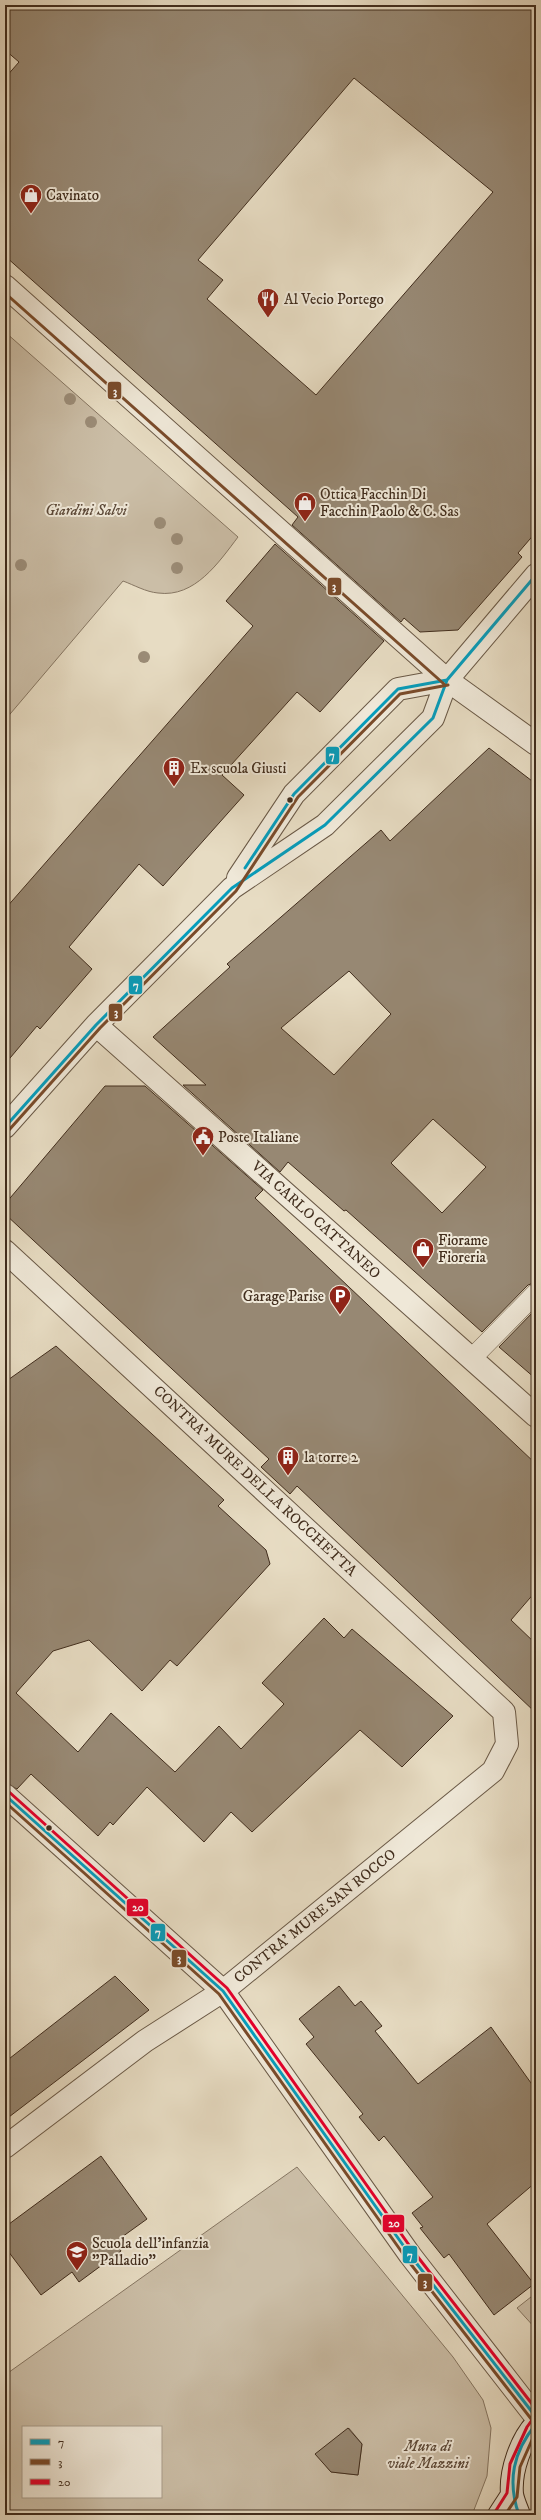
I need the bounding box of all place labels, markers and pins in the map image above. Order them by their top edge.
shop icon: Cavinato [18,182,44,215]
place label: Cavinato [46,186,99,205]
restaurant icon: Al Vecio Portego [255,286,281,319]
place label: Al Vecio Portego [284,290,384,309]
place label: Ottica Facchin Di Facchin Paolo & C. Sas [320,485,459,521]
shop icon: Ottica Facchin Di Facchin Paolo & C. Sas [292,490,318,523]
building icon: Ex scuola Giusti [161,755,187,788]
place label: Ex scuola Giusti [190,759,287,778]
unlabelled marker [285,795,295,805]
public building icon: Poste Italiane [190,1124,216,1157]
place label: Poste Italiane [218,1128,299,1147]
place label: Fiorame Fioreria [438,1231,488,1267]
shop icon: Fiorame Fioreria [410,1236,436,1269]
parking icon: Garage Parise [327,1283,353,1316]
place label: Garage Parise [243,1287,324,1306]
building icon: la torre 2 [275,1444,301,1477]
place label: la torre 2 [304,1448,359,1467]
unlabelled marker [44,1823,54,1833]
place label: Scuola dell'infanzia "Palladio" [92,2234,210,2270]
school or university icon: Scuola dell'infanzia "Palladio" [64,2239,90,2272]

